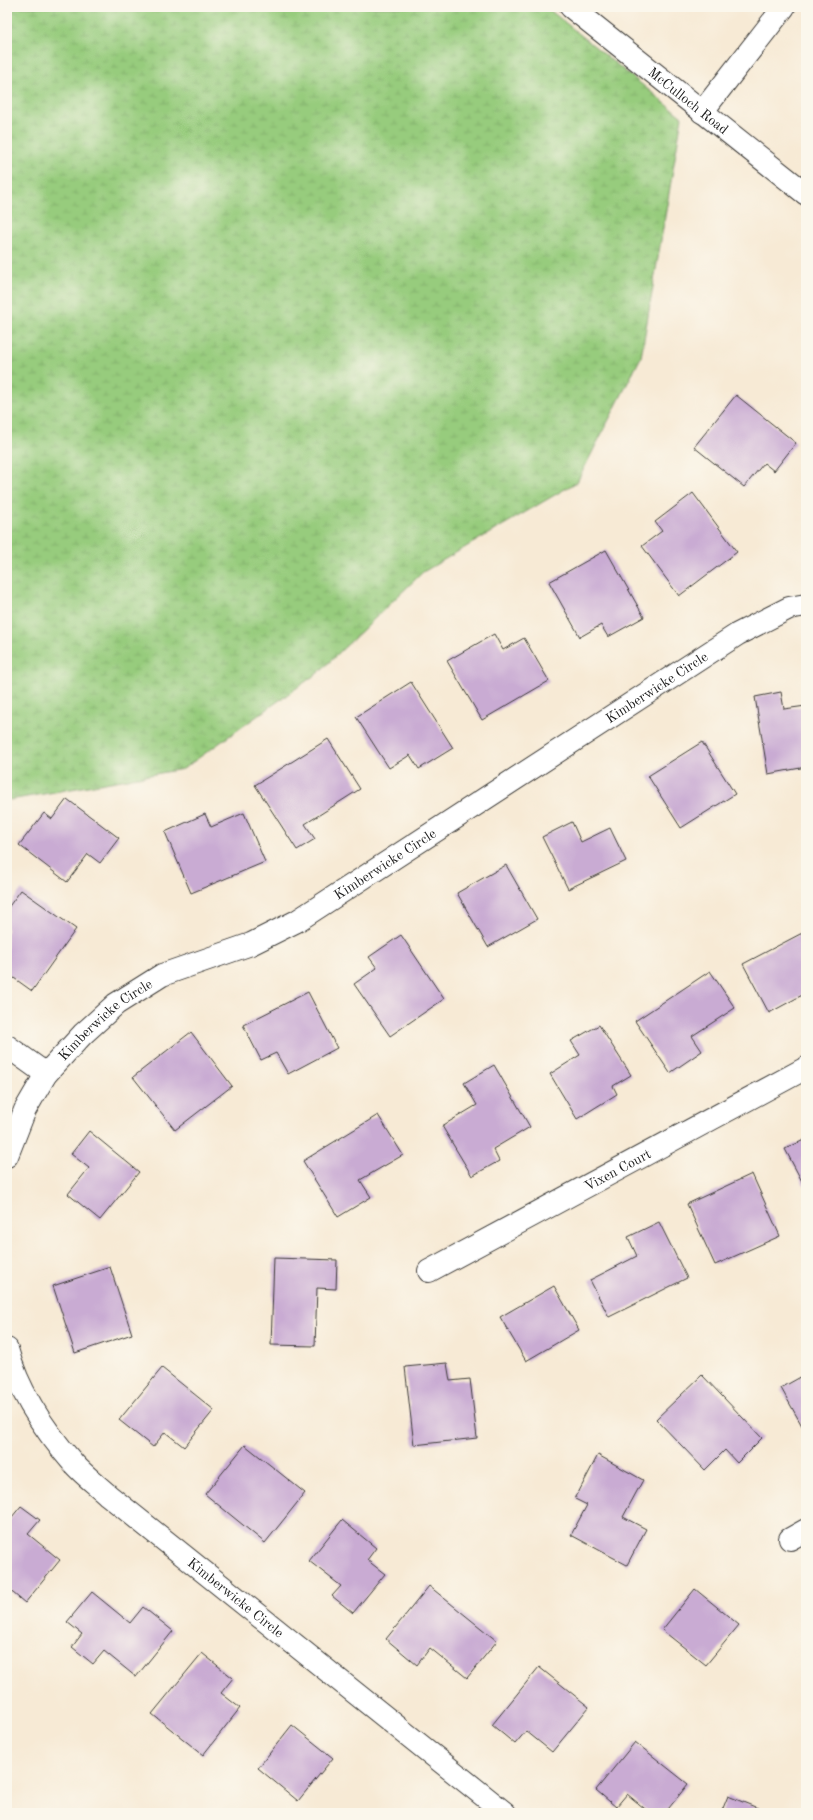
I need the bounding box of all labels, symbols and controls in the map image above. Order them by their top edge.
street label: McCulloch Road [645,65,730,137]
street label: Kimberwicke Circle [603,650,710,726]
street label: Kimberwicke Circle [332,826,439,903]
street label: Kimberwicke Circle [56,977,155,1064]
street label: Vixen Court [582,1147,654,1194]
street label: Kimberwicke Circle [185,1556,286,1641]

